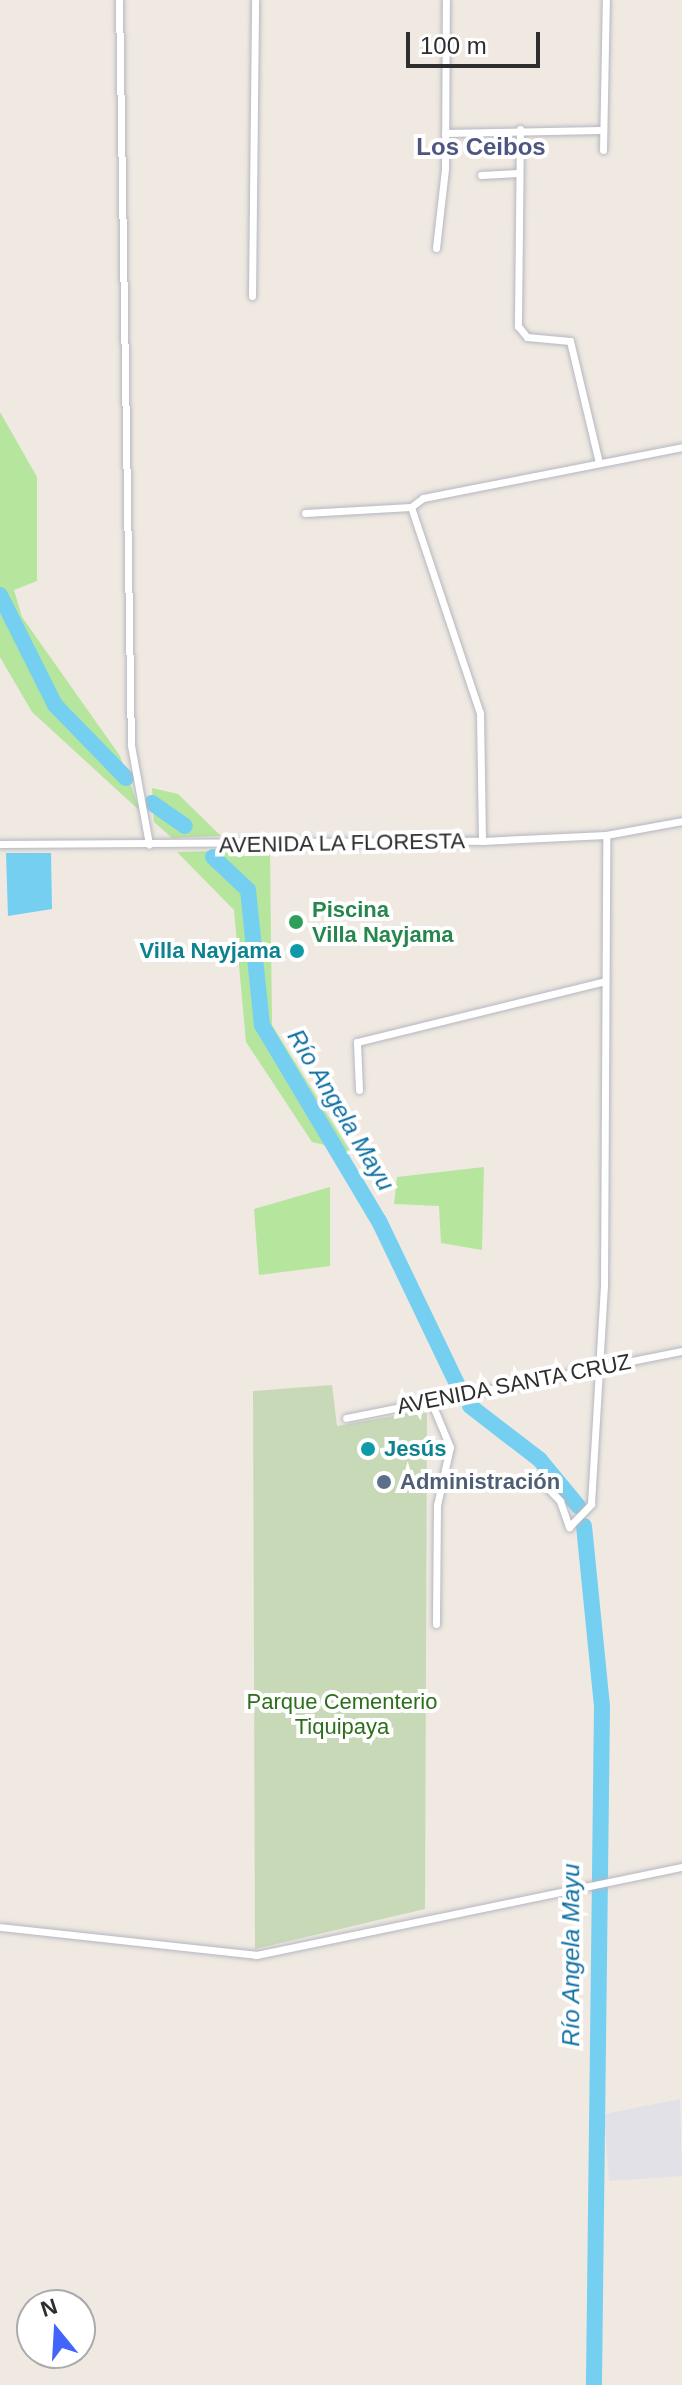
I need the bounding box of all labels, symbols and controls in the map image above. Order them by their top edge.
scale bar [410,16,544,66]
text: 100 m [420,32,487,59]
district label: Los Ceibos [416,133,546,161]
street label: AVENIDA LA FLORESTA [217,828,467,858]
place label: Piscina Villa Nayjama [312,896,453,948]
marker: Piscina Villa Nayjama [287,913,305,931]
place label: Villa Nayjama [140,938,281,964]
marker: Villa Nayjama [288,942,306,960]
water label: Río Angela Mayu [281,1024,401,1196]
street label: AVENIDA SANTA CRUZ [394,1348,634,1420]
place label: Jesús [384,1436,446,1462]
marker: Jesús [359,1440,377,1458]
place label: Administración [400,1469,560,1495]
marker: Administración [375,1473,393,1491]
park label: Parque Cementerio Tiquipaya [247,1688,437,1740]
water label: Río Angela Mayu [557,1863,585,2047]
north arrow [16,2289,96,2369]
text: N [38,2293,60,2322]

